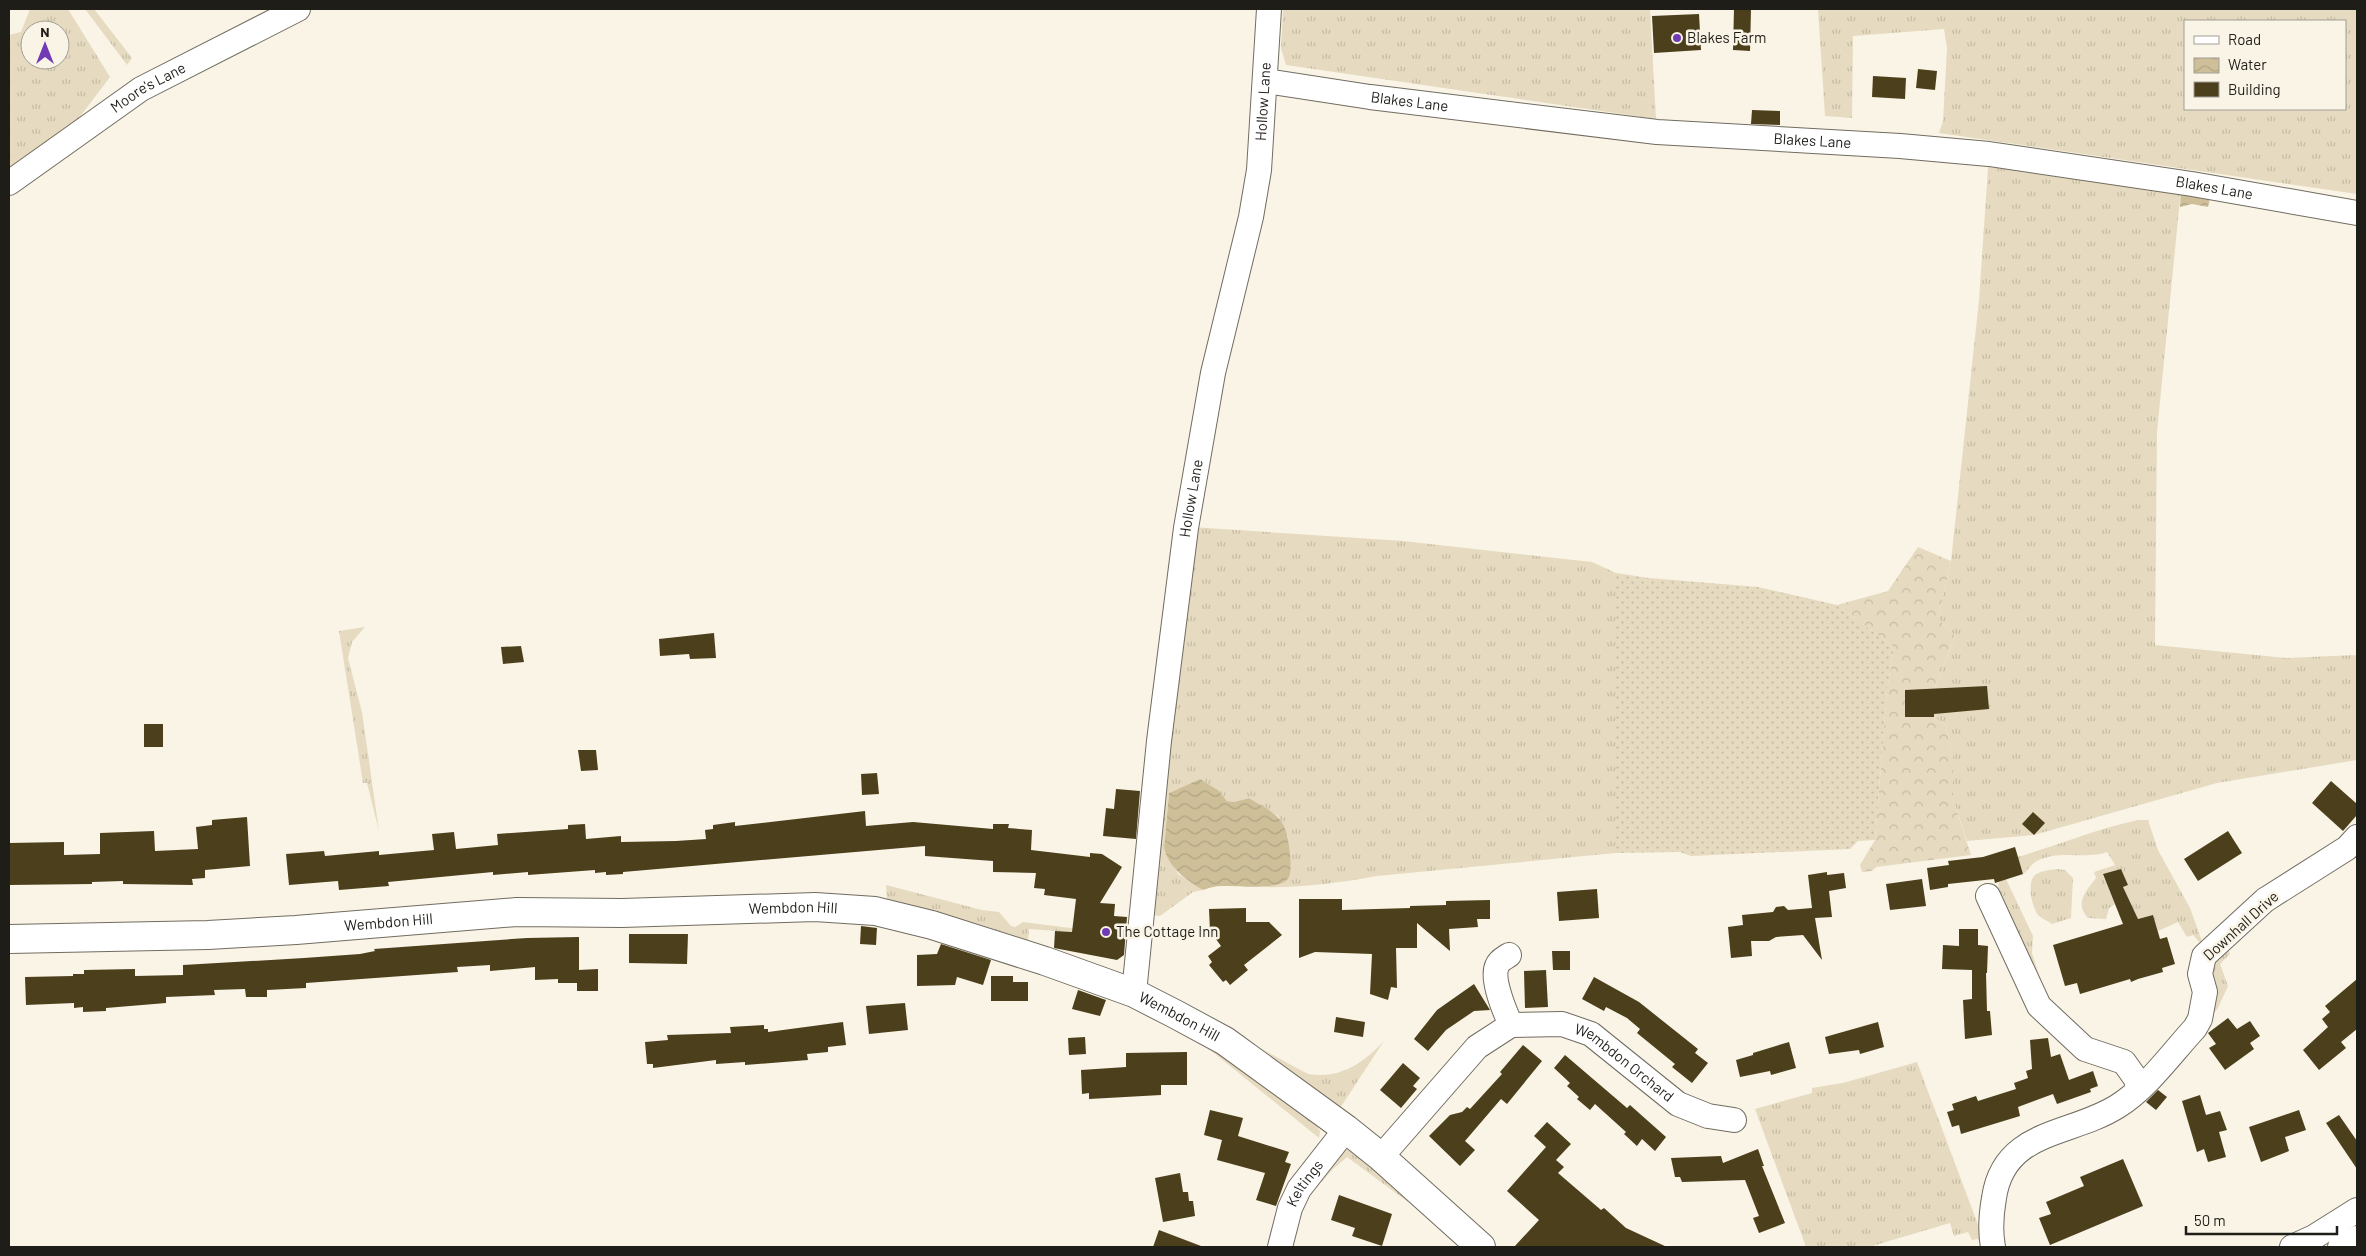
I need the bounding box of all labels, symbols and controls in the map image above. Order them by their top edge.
north arrow [20,20,70,70]
legend [2184,20,2346,110]
text: N [40,23,50,40]
place label: Blakes Farm [1687,28,1766,46]
text: Road [2228,30,2261,48]
marker: Blakes Farm [1671,32,1683,44]
text: Water [2228,55,2267,73]
street label: Moore's Lane [107,58,188,116]
street label: Hollow Lane [1251,62,1274,141]
text: Building [2228,80,2281,98]
street label: Blakes Lane [1370,87,1449,114]
street label: Blakes Lane [1773,129,1852,151]
street label: Blakes Lane [2175,172,2255,203]
street label: Hollow Lane [1175,458,1206,538]
street label: Downhall Drive [2199,887,2282,964]
street label: Wembdon Hill [748,897,838,917]
street label: Wembdon Hill [343,909,433,934]
place label: The Cottage Inn [1116,922,1218,940]
marker: The Cottage Inn [1100,926,1112,938]
street label: Wembdon Hill [1136,987,1223,1045]
street label: Wembdon Orchard [1572,1019,1678,1105]
street label: Keltings [1282,1156,1326,1209]
scale bar [2186,1204,2337,1236]
text: 50 m [2194,1211,2226,1229]

